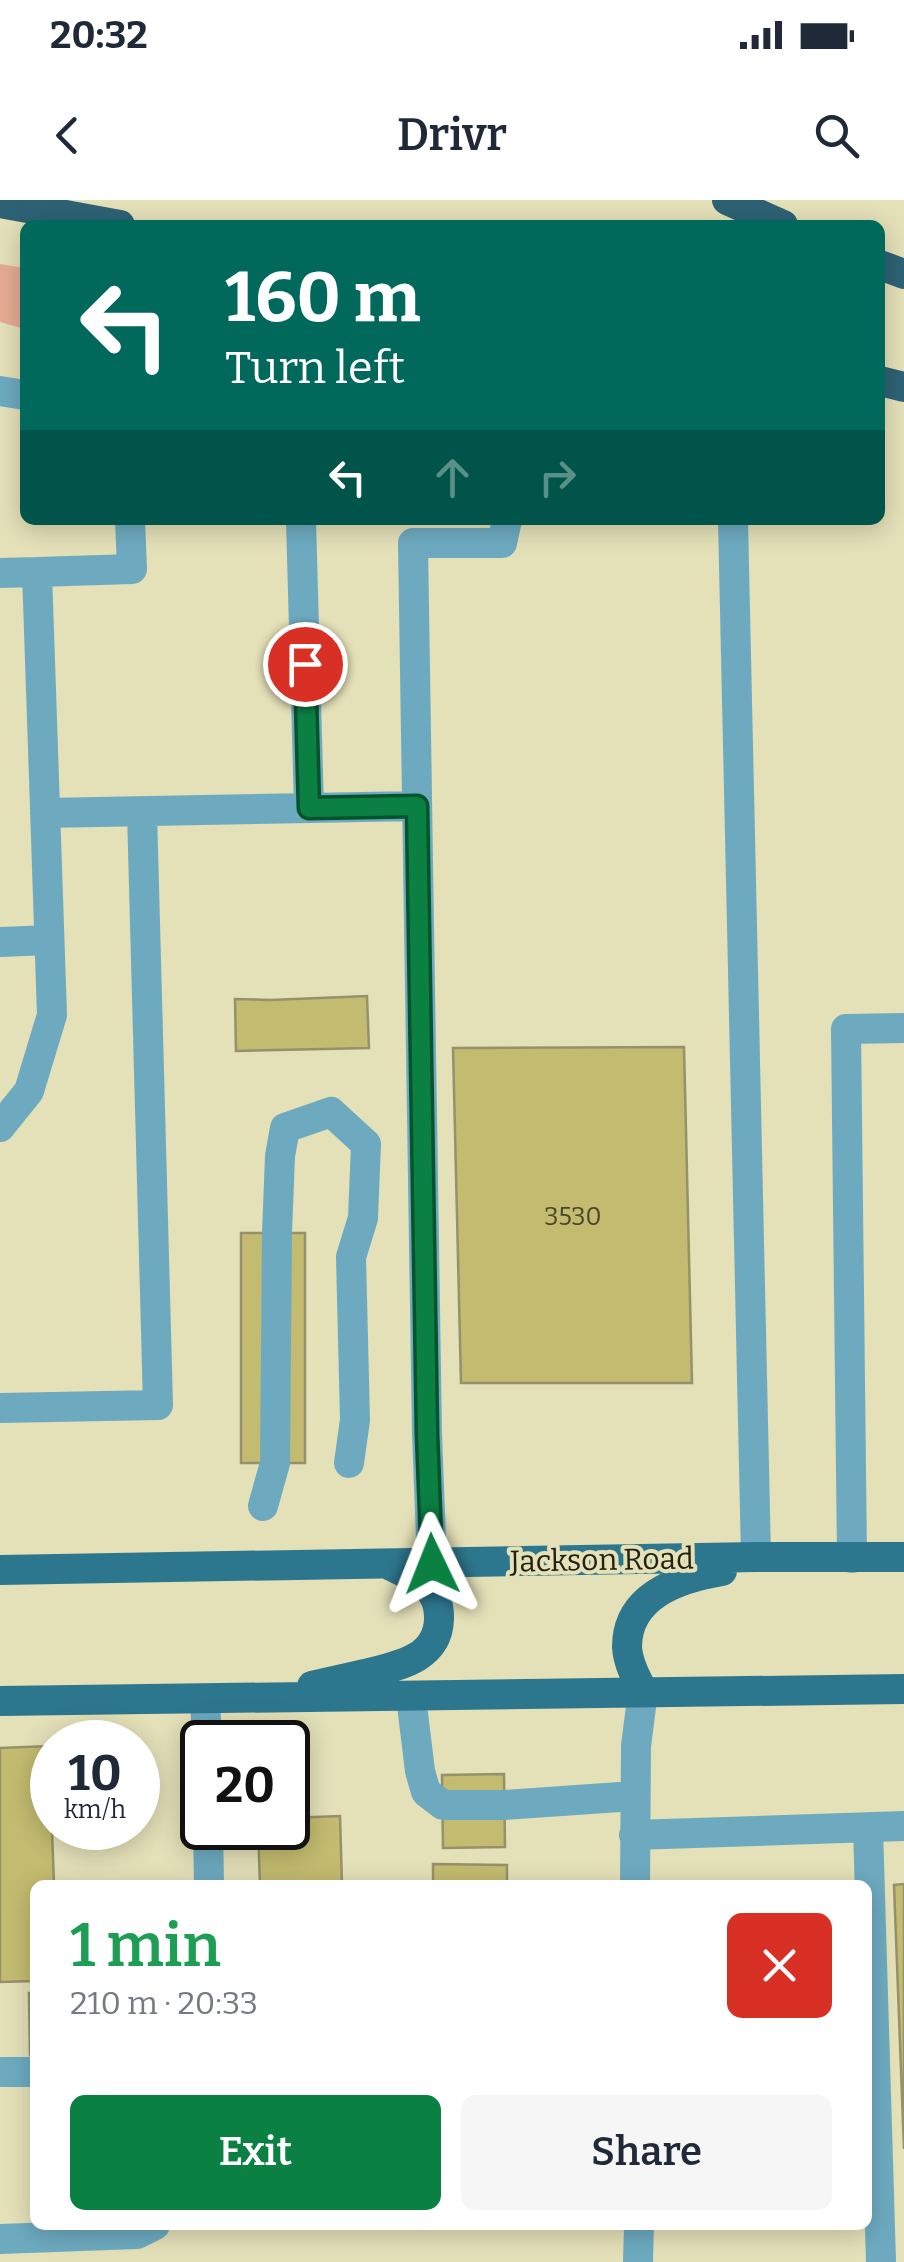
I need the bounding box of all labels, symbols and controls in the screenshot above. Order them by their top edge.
text: 20:32 [50,12,148,58]
icon: back [40,108,95,163]
text: Drivr [397,108,507,162]
icon: search [809,108,864,163]
text: 160 m [225,256,420,340]
icon: left [60,260,190,390]
text: Turn left [225,341,405,395]
icon: left [320,450,375,505]
icon: ahead [425,450,480,505]
icon: right [530,450,585,505]
pin [263,622,348,707]
icon: arrive [278,637,333,692]
house number: 3530 [544,1202,602,1232]
position arrow [380,1512,484,1616]
street label: Jackson Road [509,1540,694,1580]
speed limit sign: 20 [180,1720,310,1850]
text: 10 [68,1743,122,1803]
text: km/h [64,1795,126,1825]
text: 1 min [70,1910,221,1982]
button: close [727,1913,832,2018]
text: 210 m · 20:33 [70,1984,258,2022]
button: Exit [70,2095,441,2210]
button: Share [461,2095,832,2210]

